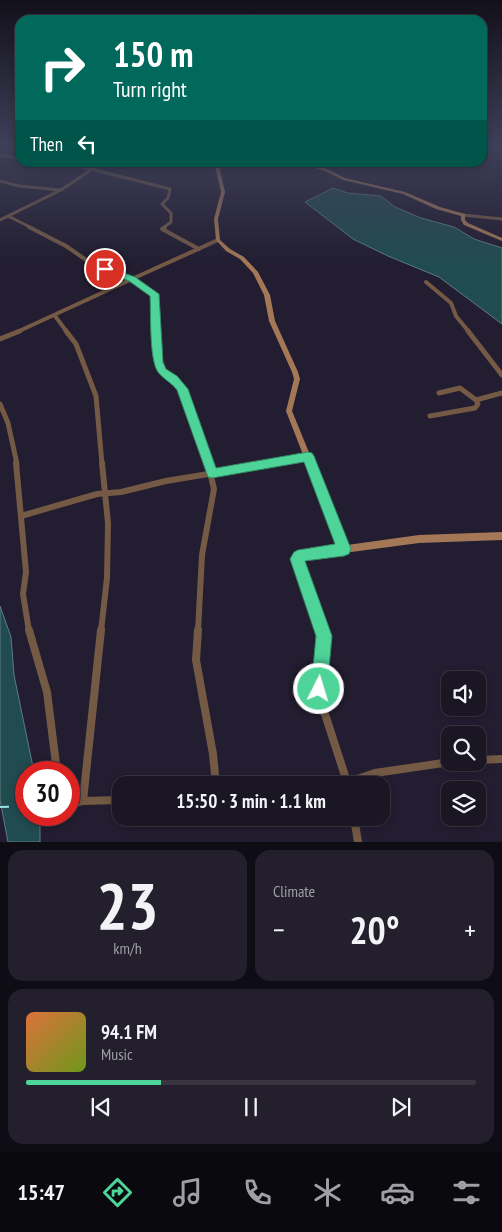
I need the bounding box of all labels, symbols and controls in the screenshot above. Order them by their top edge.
text: 150 m [113,31,194,77]
icon: right [30,35,95,100]
text: Turn right [113,75,187,103]
icon: left [73,130,101,158]
text: Then [30,132,63,156]
pin [84,248,126,290]
icon: arrive [91,255,119,283]
position arrow [292,662,344,714]
map controls [441,671,486,826]
button: sound [441,671,486,716]
button: search [441,726,486,771]
speed limit sign: 30 [15,761,80,826]
button: layers [441,781,486,826]
text: 15:50 · 3 min · 1.1 km [176,789,326,813]
text: 23 [96,863,159,947]
text: Climate [273,881,315,901]
text: 20° [349,905,400,954]
text: − [273,911,285,948]
text: + [464,911,476,948]
text: km/h [113,938,142,958]
text: 94.1 FM [101,1020,157,1044]
text: Music [101,1044,133,1064]
icon: previous [87,1093,115,1121]
icon: pause [237,1093,265,1121]
icon: next [387,1093,415,1121]
icon: directions [100,1175,135,1210]
icon: music [170,1175,205,1210]
icon: phone [240,1175,275,1210]
icon: climate [310,1175,345,1210]
icon: car [380,1175,415,1210]
icon: filters [449,1175,484,1210]
text: 15:47 [17,1178,65,1206]

